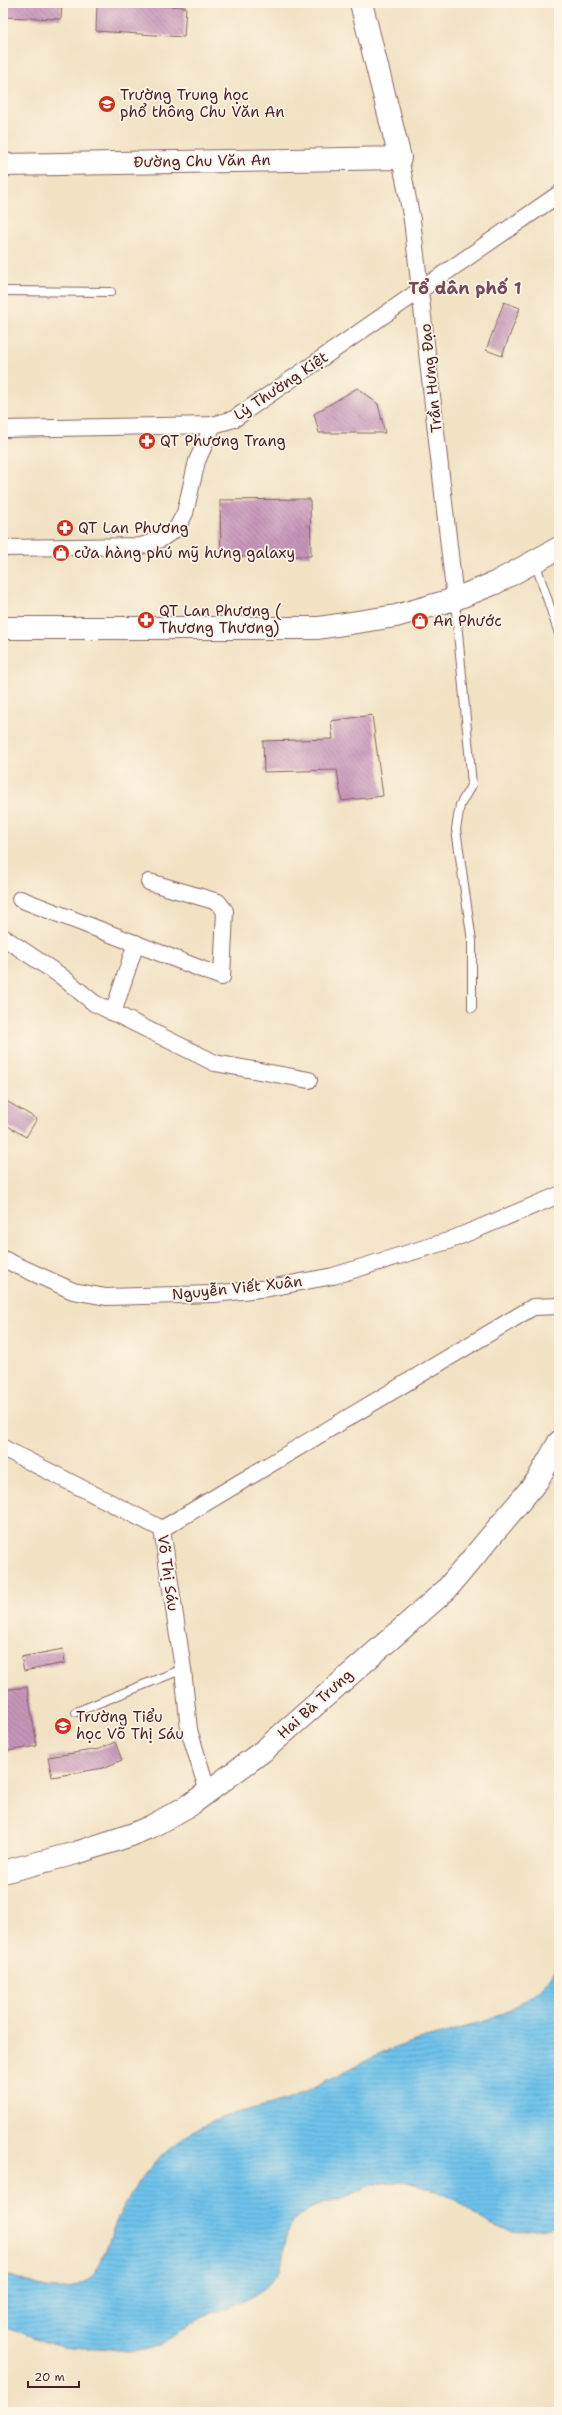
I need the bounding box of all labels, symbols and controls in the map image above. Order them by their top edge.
place label: Trường Trung học phổ thông Chu Văn An [120,85,284,122]
school or university icon: Trường Trung học phổ thông Chu Văn An [97,94,117,114]
street label: Đường Chu Văn An [133,150,271,172]
district label: Tổ dân phố 1 [409,277,521,299]
street label: Trần Hưng Đạo [415,323,447,433]
street label: Lý Thường Kiệt [230,347,332,425]
pharmacy icon: QT Phương Trang [137,431,157,451]
place label: QT Phương Trang [160,431,286,451]
pharmacy icon: QT Lan Phương [55,518,75,538]
place label: QT Lan Phương [78,518,189,538]
shop icon: cửa hàng phú mỹ hưng galaxy [51,543,71,563]
place label: cửa hàng phú mỹ hưng galaxy [74,543,295,563]
place label: QT Lan Phương ( Thương Thương) [159,601,282,638]
pharmacy icon: QT Lan Phương ( Thương Thương) [136,610,156,630]
shop icon: An Phước [410,611,430,631]
place label: An Phước [433,611,502,631]
street label: Nguyễn Viết Xuân [171,1271,303,1305]
street label: Võ Thị Sáu [153,1533,183,1613]
street label: Hai Bà Trưng [273,1665,357,1743]
place label: Trường Tiểu học Võ Thị Sáu [76,1707,184,1744]
school or university icon: Trường Tiểu học Võ Thị Sáu [53,1716,73,1736]
scale bar [28,2363,79,2389]
text: 20 m [34,2369,65,2385]

